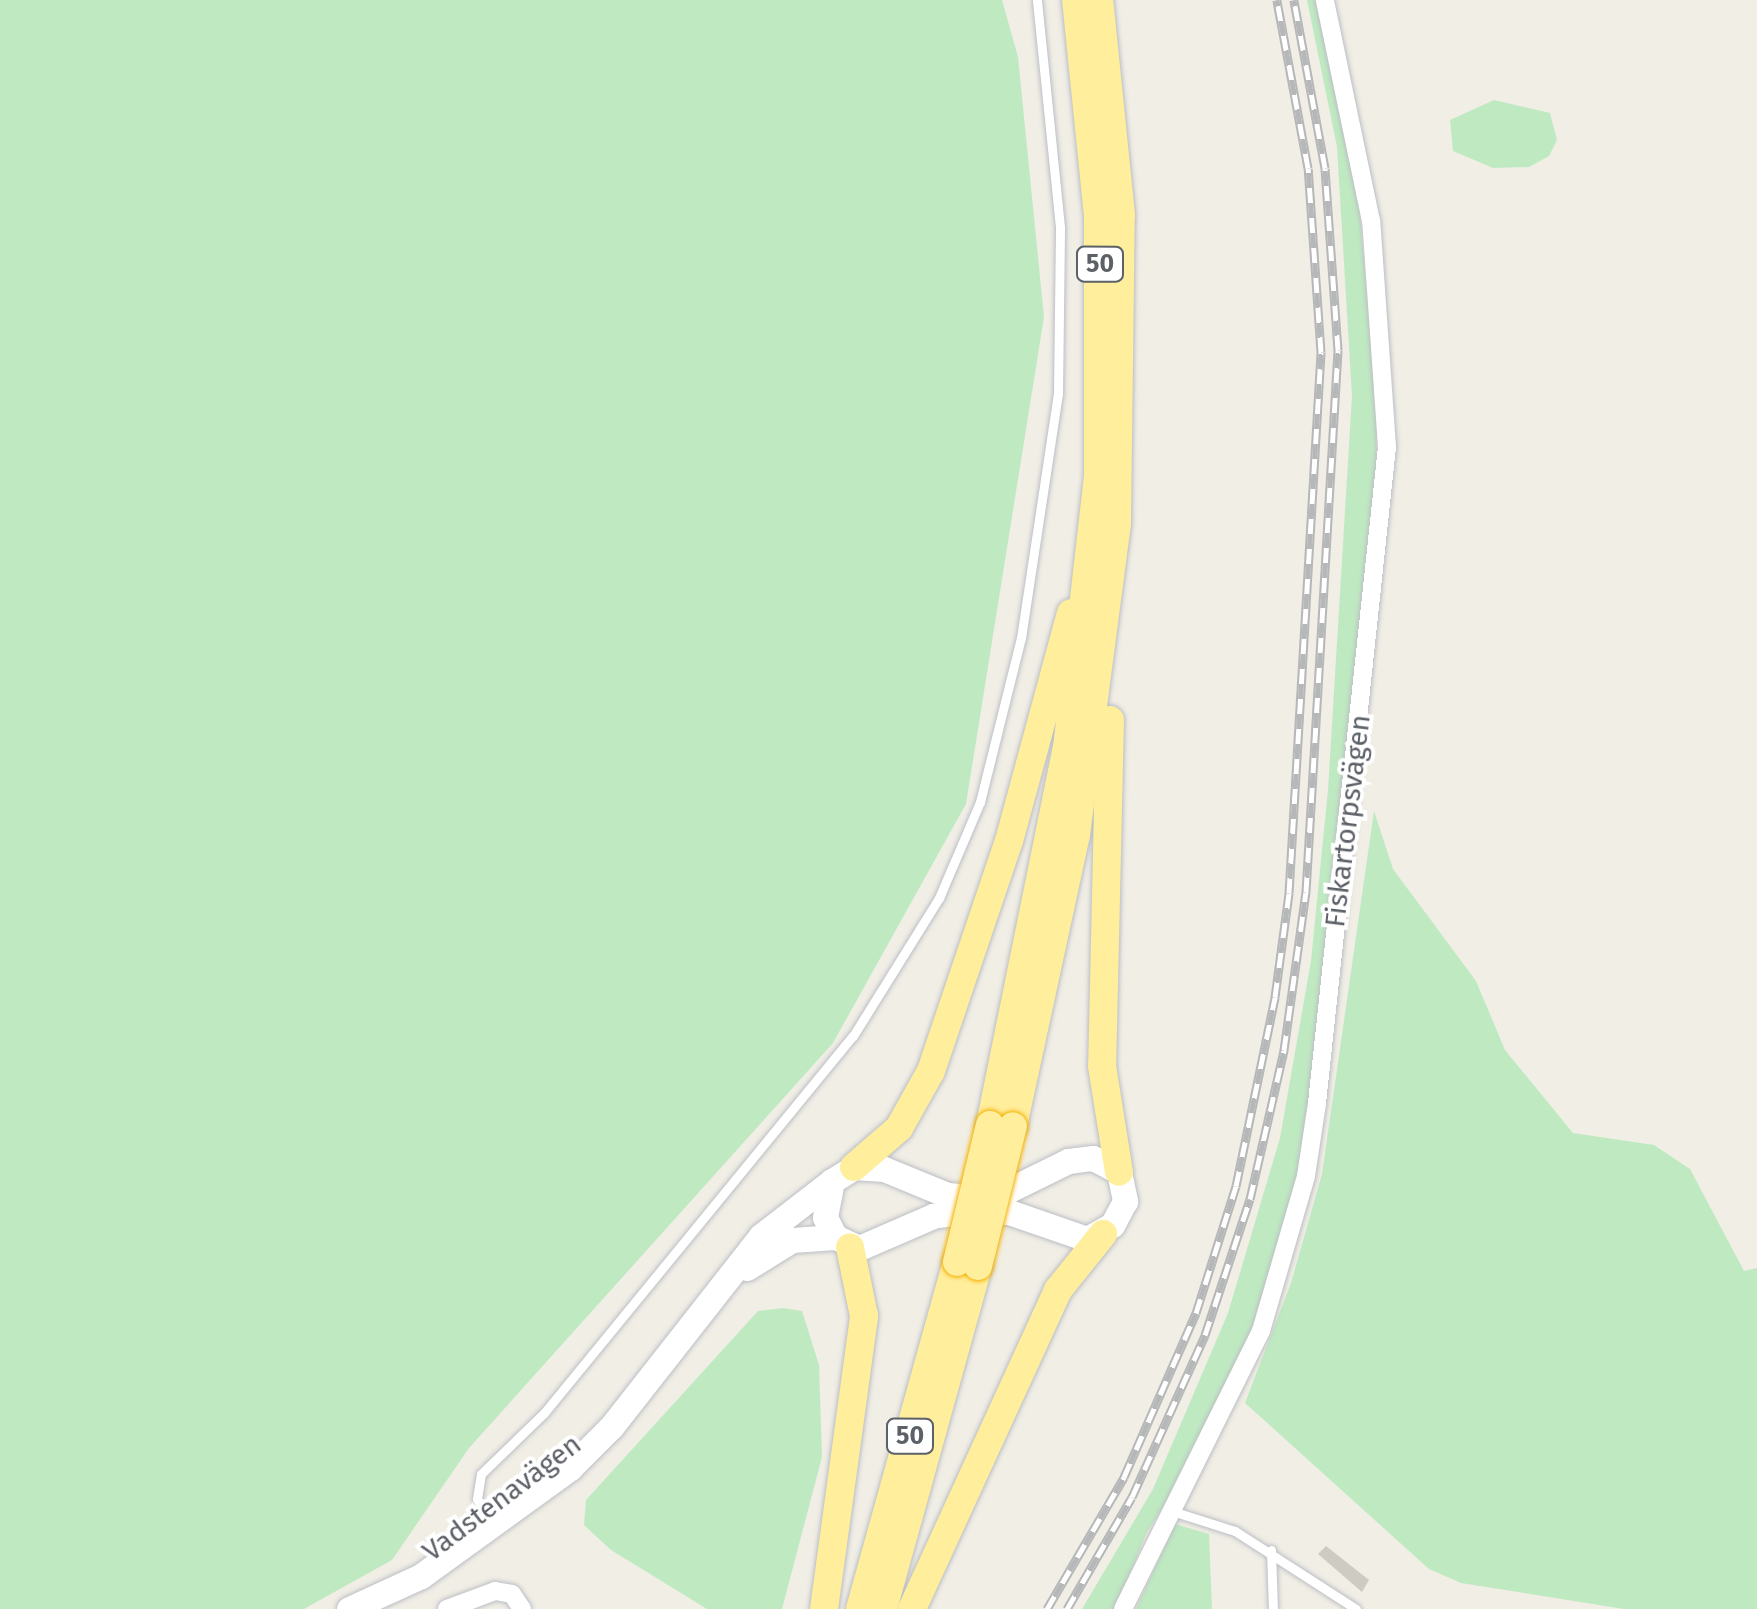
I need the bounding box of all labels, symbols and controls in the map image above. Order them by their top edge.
road number: 50 [1075,244,1125,284]
street label: Fiskartorpsvägen [1318,713,1378,929]
road number: 50 [885,1416,935,1456]
street label: Vadstenavägen [416,1427,588,1569]

